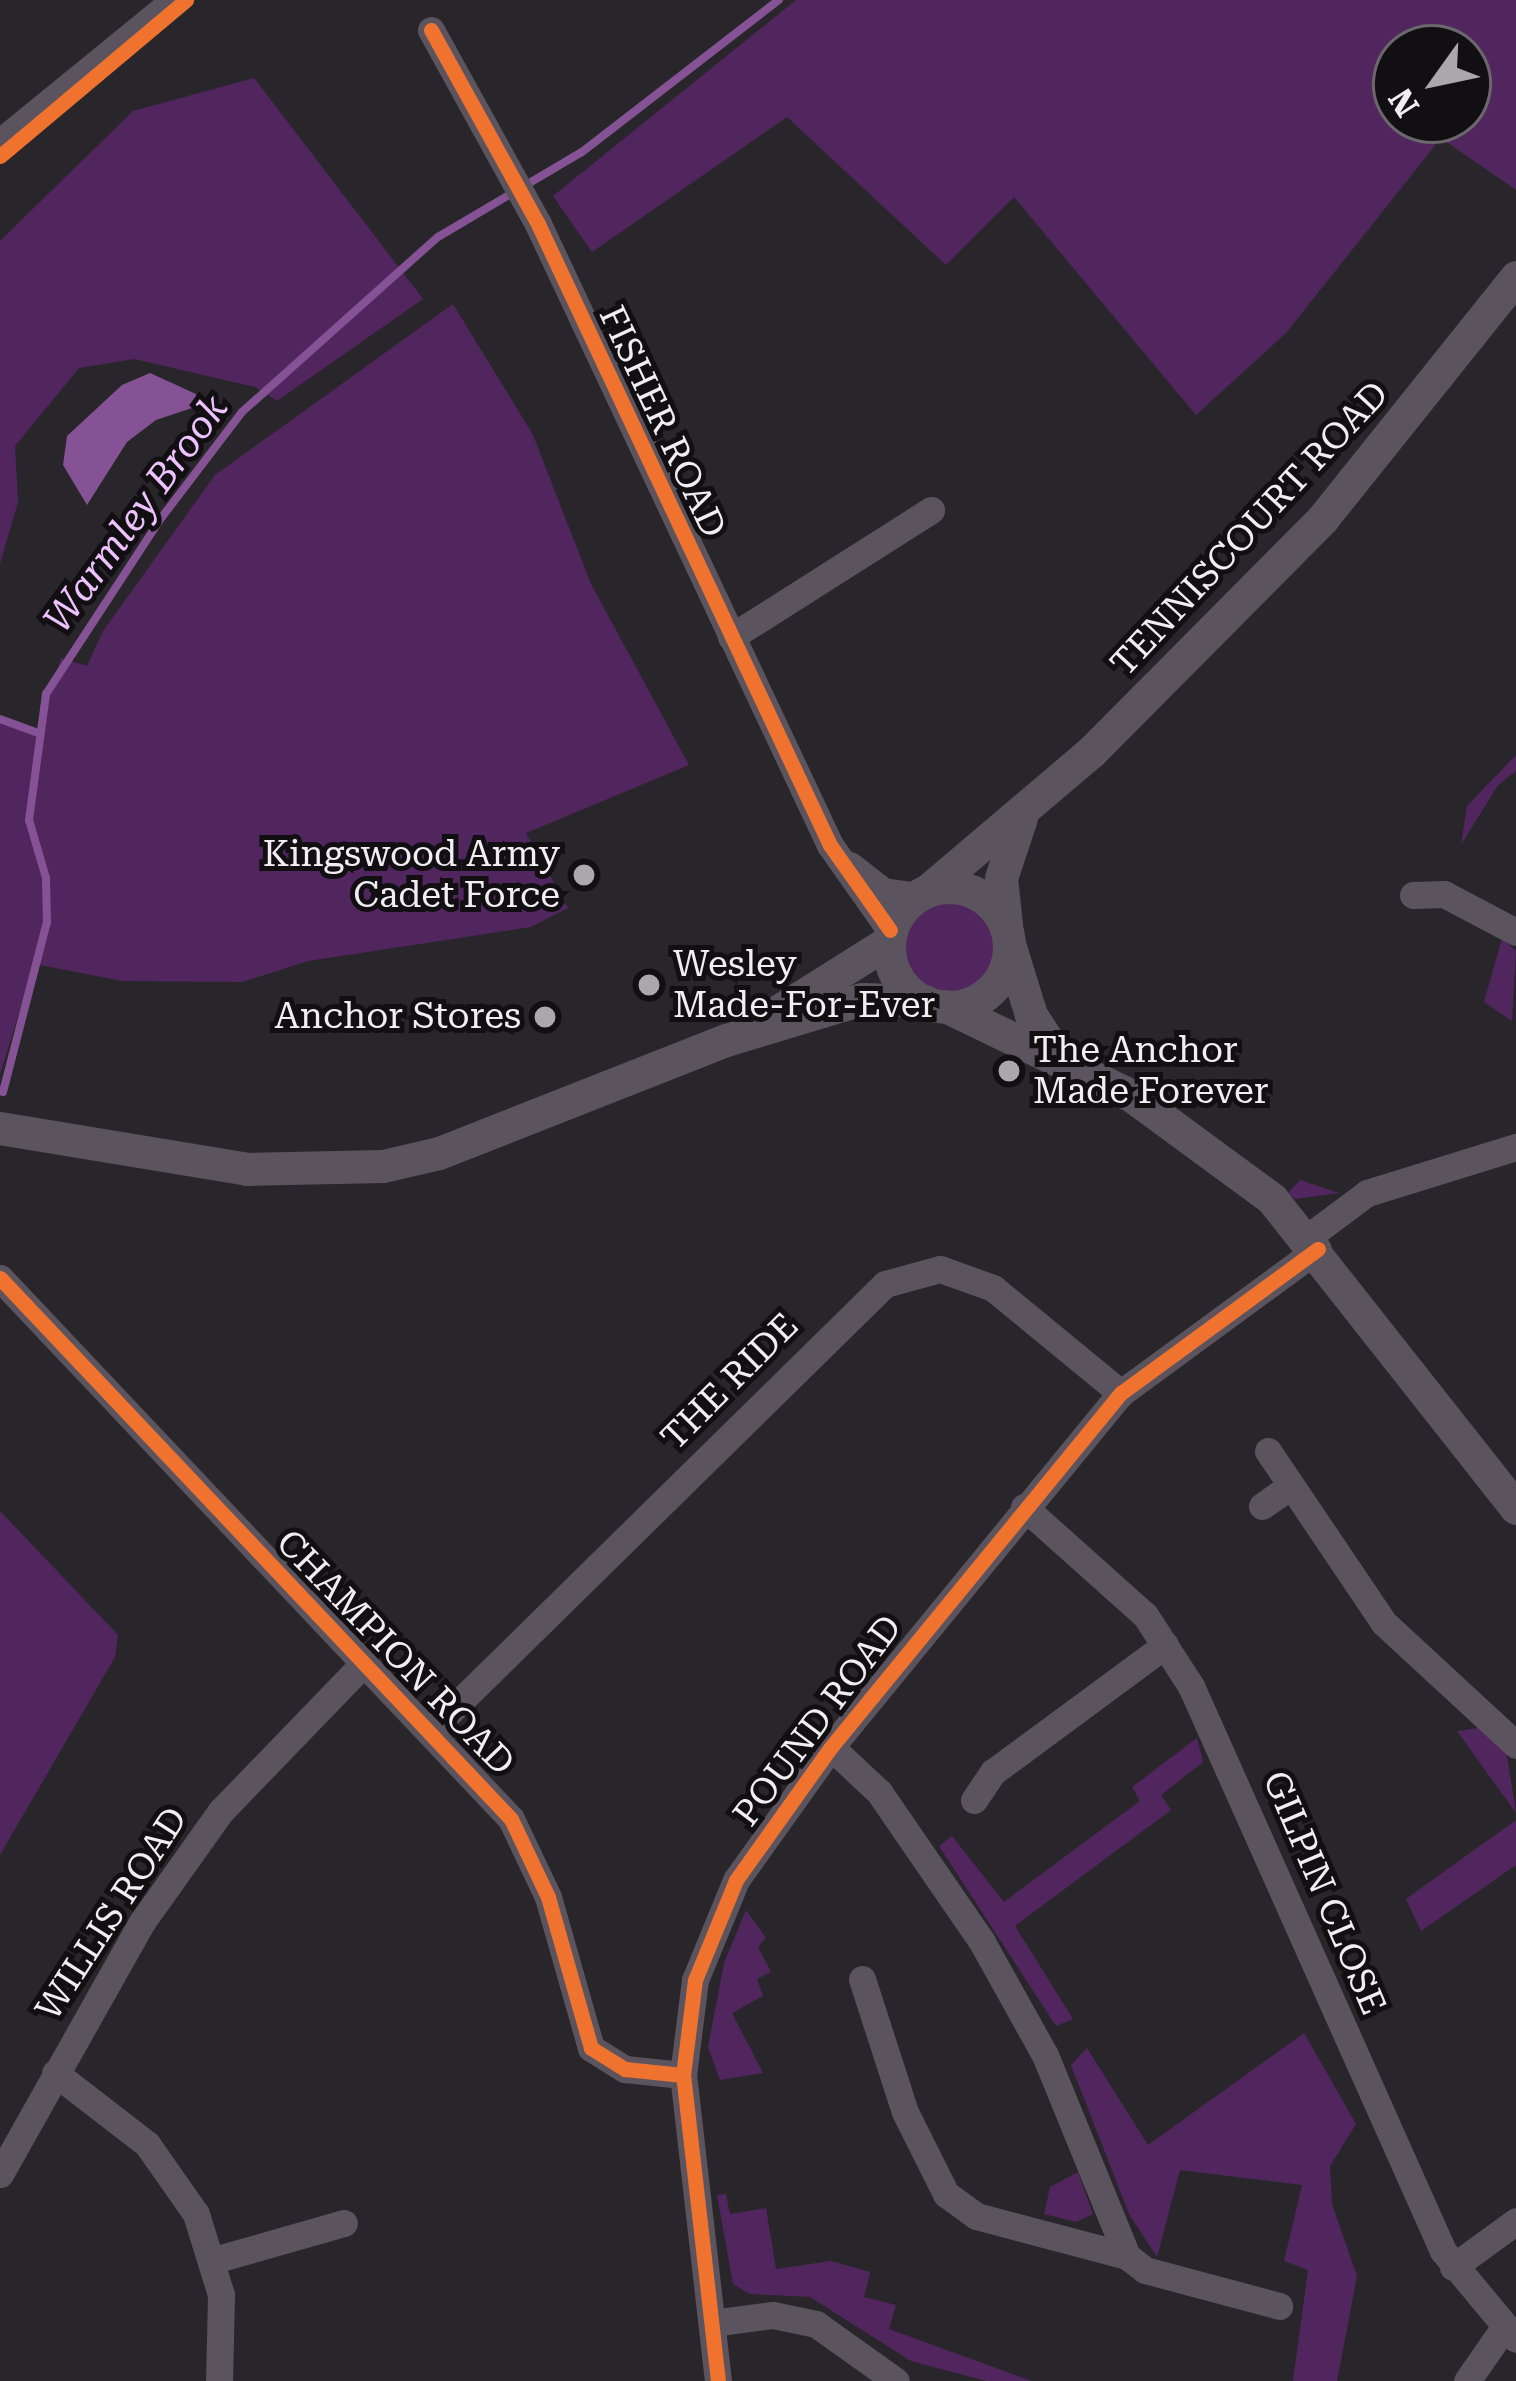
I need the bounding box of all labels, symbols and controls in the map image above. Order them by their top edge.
north arrow [1372,24,1492,144]
text: N [1381,81,1427,124]
street label: FISHER ROAD [590,299,734,545]
street label: TENNISCOURT ROAD [1102,373,1398,685]
water label: Warmley Brook [34,386,238,642]
place label: Kingswood Army Cadet Force [263,832,560,917]
marker: Kingswood Army Cadet Force [571,862,597,888]
place label: Wesley Made-For-Ever [673,942,935,1027]
marker: Wesley Made-For-Ever [636,972,662,998]
place label: Anchor Stores [275,995,521,1039]
marker: Anchor Stores [532,1004,558,1030]
place label: The Anchor Made Forever [1033,1028,1269,1113]
marker: The Anchor Made Forever [996,1058,1022,1084]
street label: THE RIDE [653,1305,807,1459]
street label: CHAMPION ROAD [267,1522,523,1784]
street label: POUND ROAD [725,1607,911,1835]
street label: GILPIN CLOSE [1253,1765,1395,2021]
street label: WILLIS ROAD [27,1799,197,2029]

